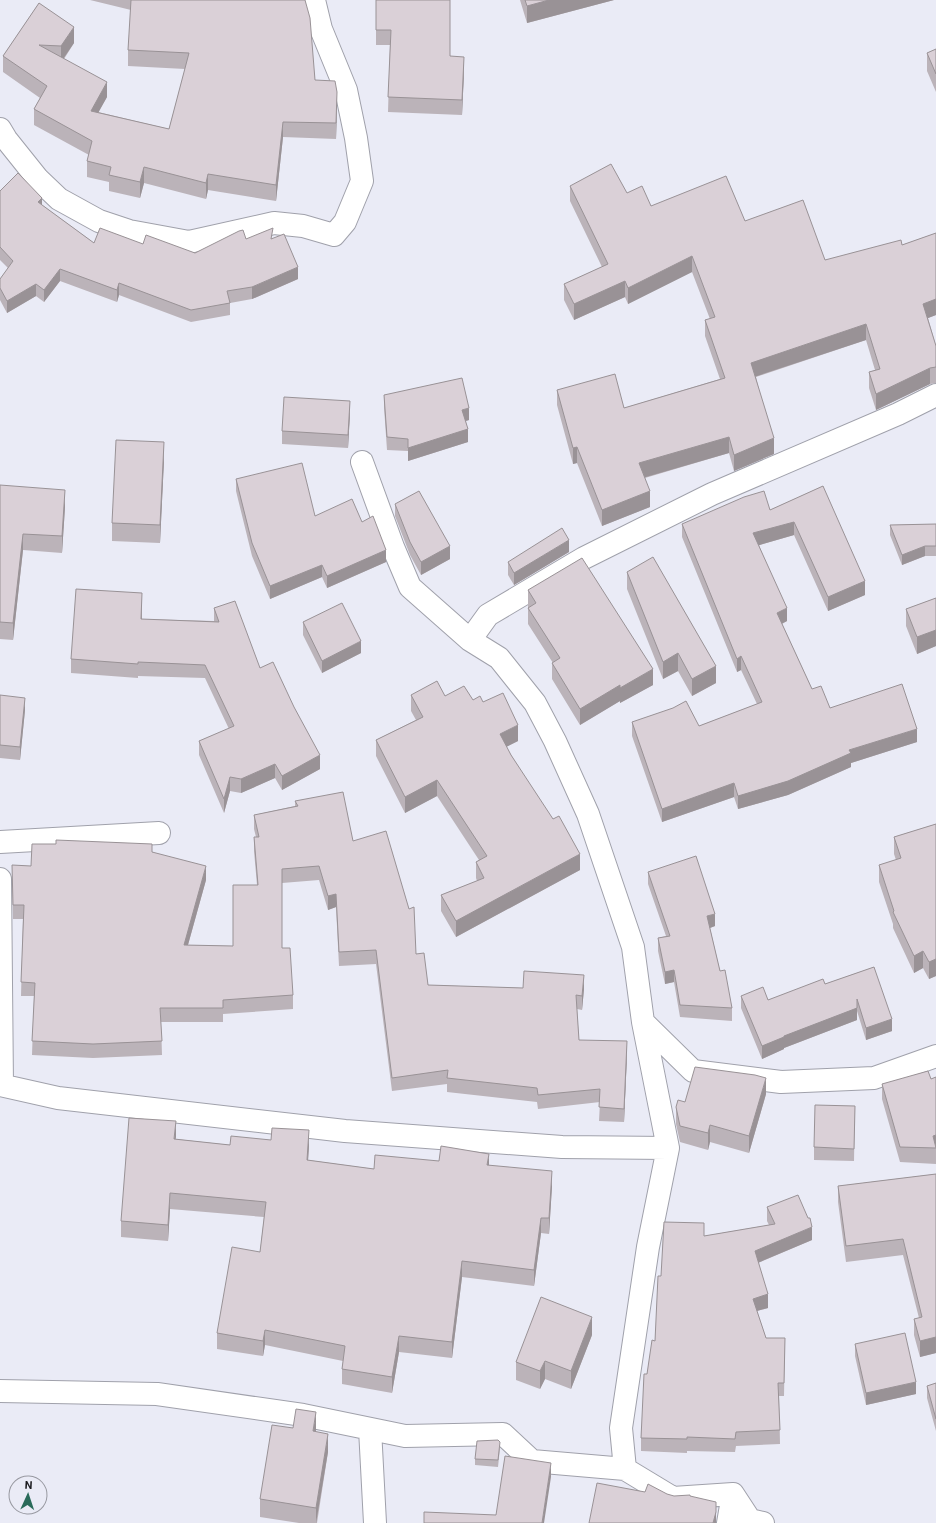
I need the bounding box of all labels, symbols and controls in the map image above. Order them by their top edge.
north arrow [8,1475,48,1515]
text: N [24,1479,33,1492]

